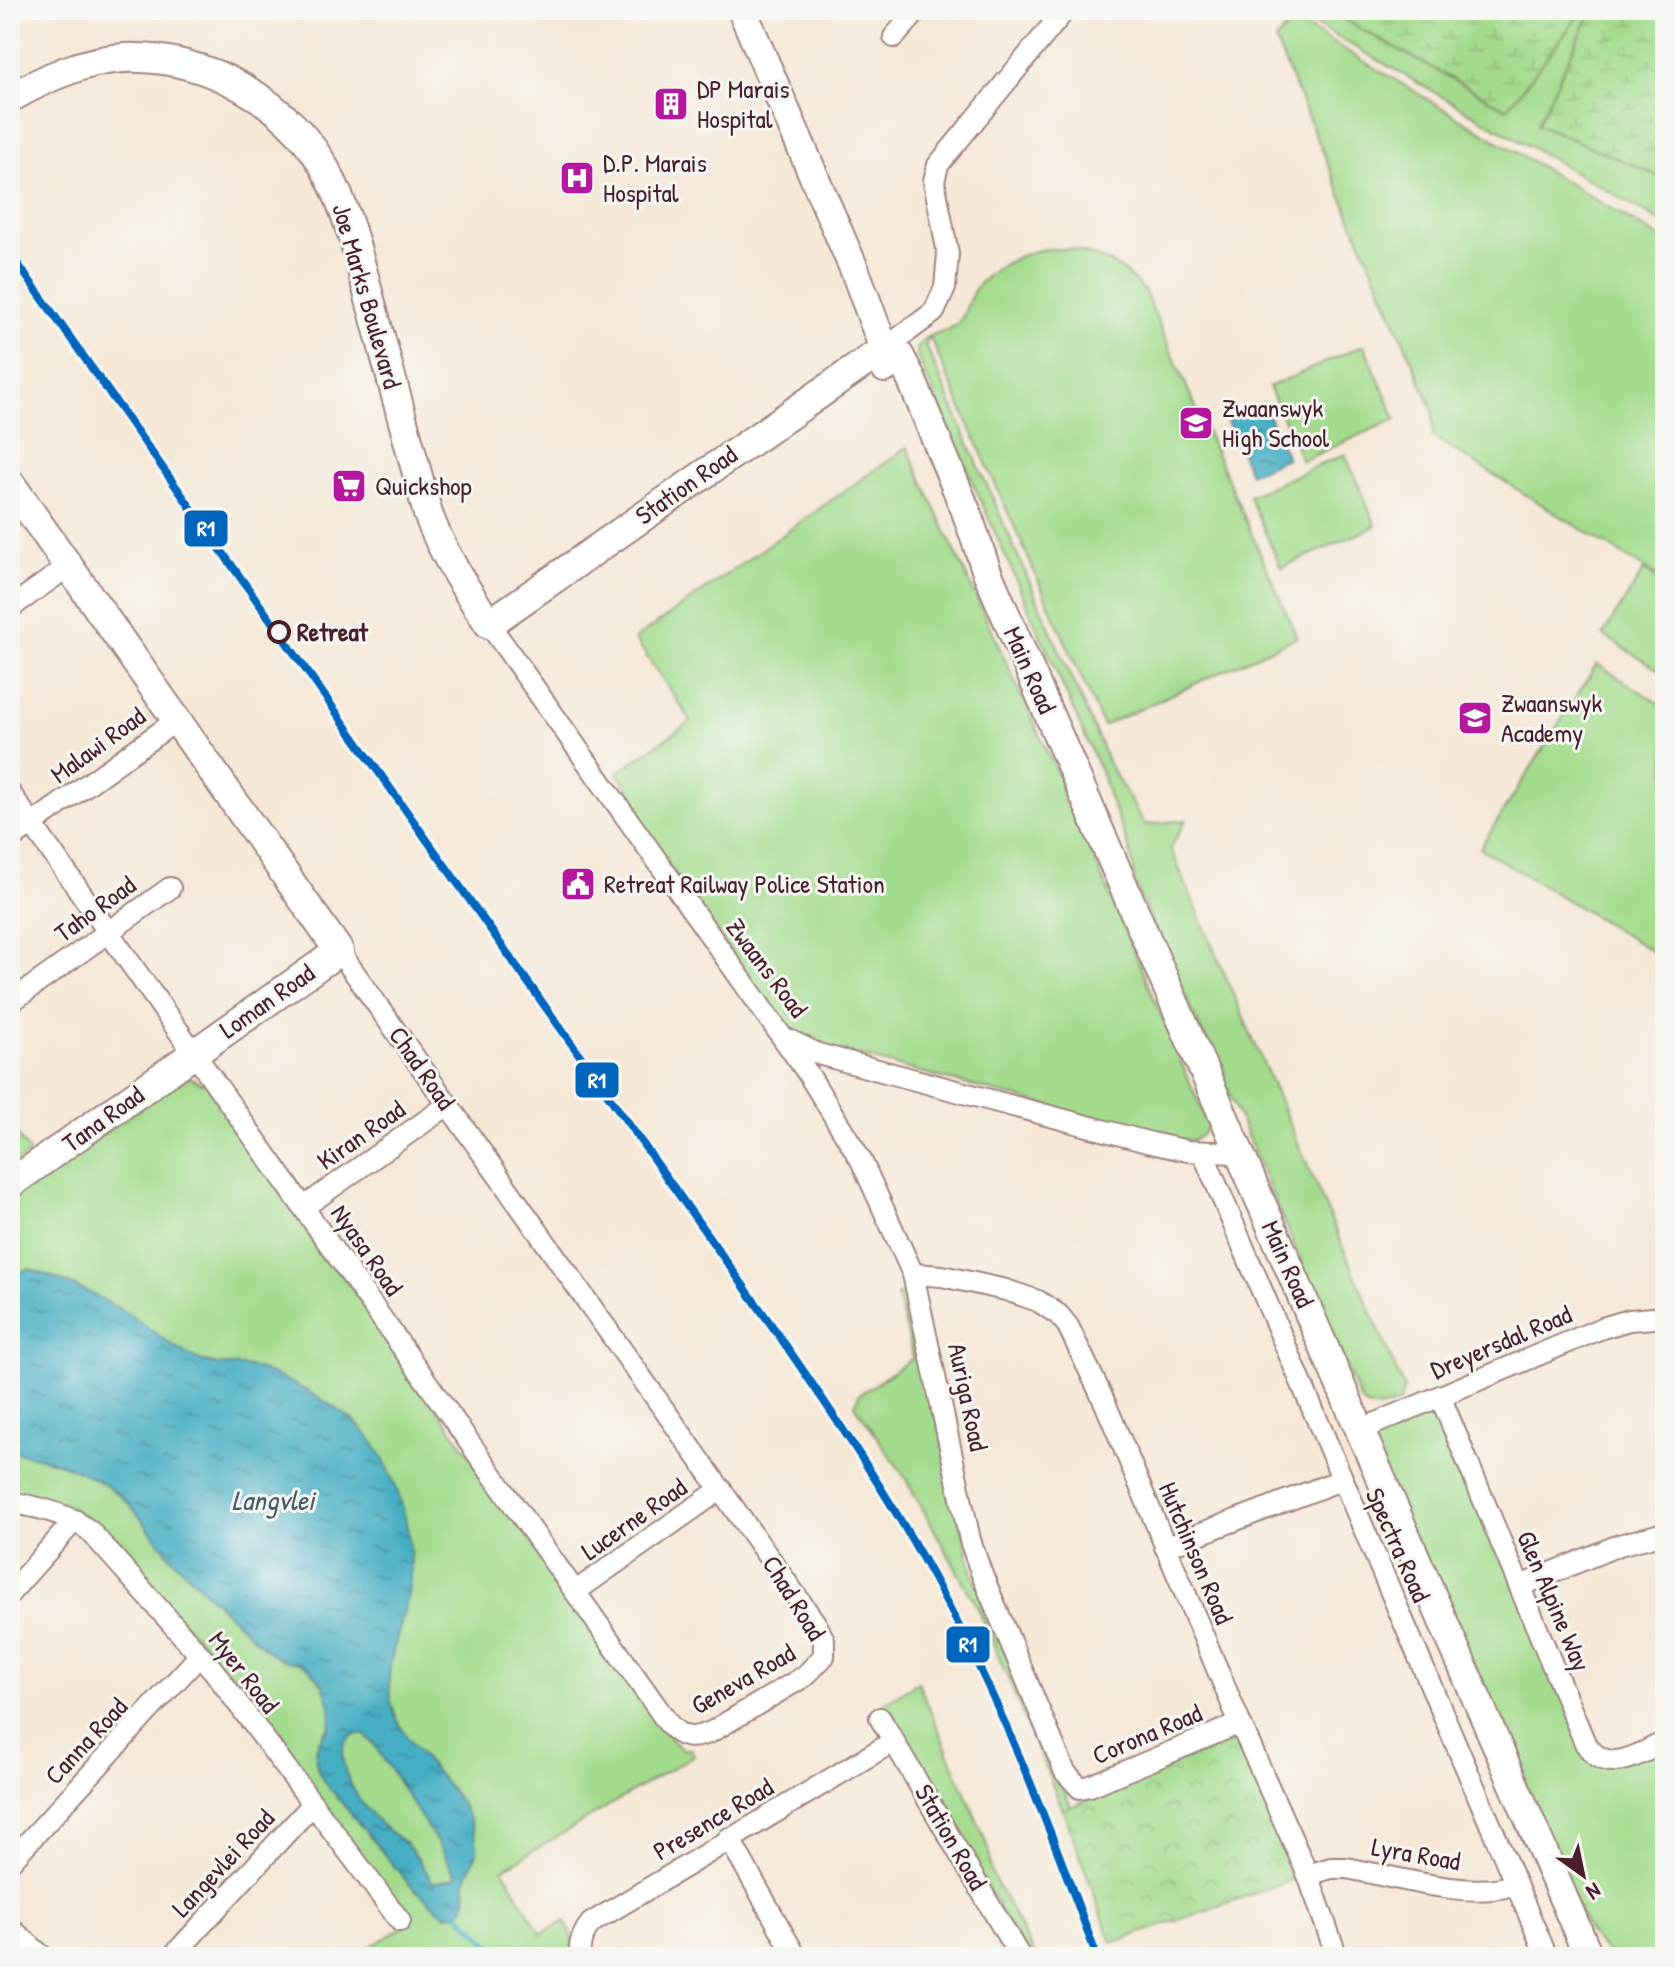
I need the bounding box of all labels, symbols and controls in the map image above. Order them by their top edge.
place label: DP Marais Hospital [697,71,790,136]
building icon: DP Marais Hospital [652,85,690,123]
place label: D.P. Marais Hospital [603,145,707,210]
hospital icon: D.P. Marais Hospital [558,159,596,197]
street label: Joe Marks Boulevard [324,199,411,392]
place label: Zwaanswyk High School [1222,390,1329,455]
school or university icon: Zwaanswyk High School [1177,404,1215,442]
street label: Station Road [628,437,744,532]
supermarket icon: Quickshop [330,467,368,505]
place label: Quickshop [375,468,472,503]
line badge: R1 [183,509,229,548]
text: R1 [197,513,215,543]
place label: Retreat [297,614,369,649]
marker: Retreat [268,621,290,643]
street label: Main Road [996,621,1065,719]
place label: Zwaanswyk Academy [1501,685,1602,750]
street label: Malawi Road [43,698,152,791]
school or university icon: Zwaanswyk Academy [1456,699,1494,737]
public building icon: Retreat Railway Police Station [559,865,597,903]
place label: Retreat Railway Police Station [604,866,885,901]
street label: Taho Road [47,867,142,950]
street label: Zwaans Road [719,911,816,1025]
street label: Loman Road [212,955,321,1046]
street label: Chad Road [381,1019,464,1116]
line badge: R1 [574,1061,620,1099]
text: R1 [588,1065,606,1095]
street label: Tana Road [55,1077,151,1160]
street label: Kiran Road [310,1092,412,1178]
street label: Nyasa Road [323,1197,412,1302]
street label: Main Road [1254,1215,1323,1313]
street label: Dreyersdal Road [1425,1296,1577,1387]
street label: Auriga Road [940,1340,997,1454]
street label: Lucerne Road [574,1469,693,1568]
street label: Hutchinson Road [1151,1476,1242,1629]
water label: Langvlei [232,1481,317,1519]
street label: Spectra Road [1358,1482,1439,1607]
street label: Glen Alpine Way [1509,1525,1600,1676]
street label: Chad Road [755,1549,834,1647]
street label: Myer Road [201,1623,288,1720]
line badge: R1 [945,1625,991,1664]
text: R1 [959,1629,977,1659]
street label: Geneva Road [685,1635,801,1722]
street label: Canna Road [36,1690,135,1792]
street label: Corona Road [1087,1695,1207,1772]
street label: Presence Road [646,1769,779,1868]
street label: Station Road [907,1777,996,1896]
street label: Langevlei Road [164,1801,282,1924]
street label: Lyra Road [1369,1829,1463,1879]
north arrow [1543,1835,1623,1915]
text: N [1581,1876,1607,1908]

